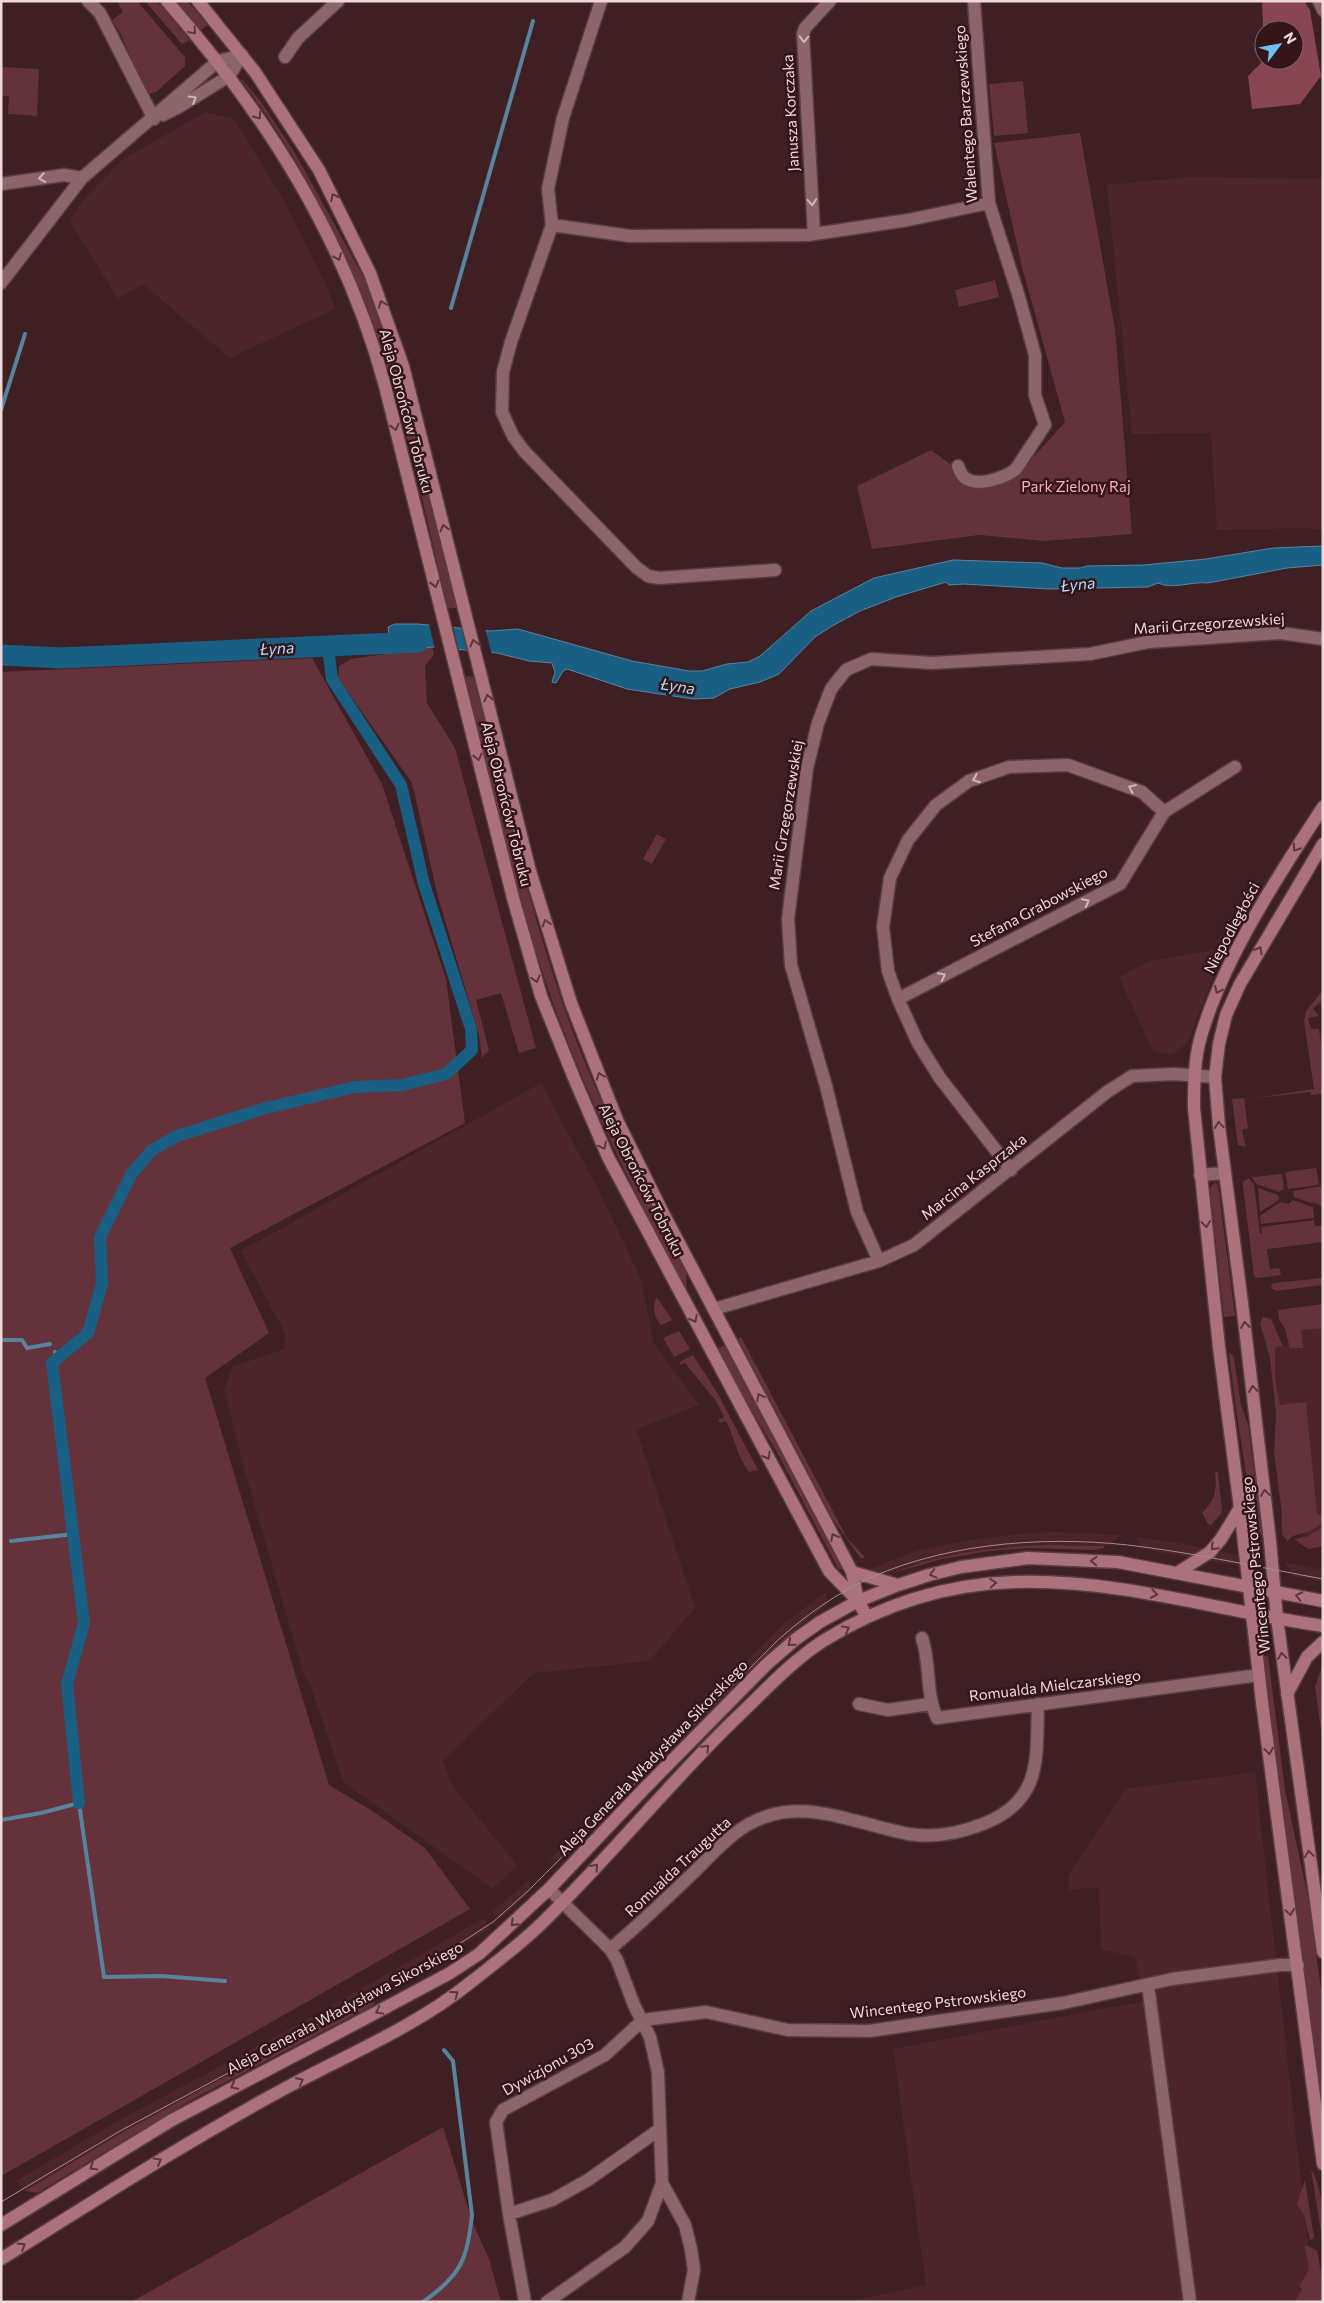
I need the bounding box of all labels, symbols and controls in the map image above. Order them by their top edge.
north arrow [1254,20,1304,70]
one-way arrow [187,25,196,34]
street label: Walentego Barczewskiego [950,25,980,203]
text: N [1280,29,1300,47]
one-way arrow [799,36,809,44]
street label: Janusza Korczaka [778,54,802,172]
one-way arrow [187,96,196,106]
one-way arrow [252,110,261,119]
one-way arrow [37,172,45,183]
one-way arrow [330,193,340,202]
one-way arrow [806,198,817,206]
one-way arrow [332,252,343,261]
one-way arrow [378,300,388,308]
street label: Aleja Obrońców Tobruku [376,327,438,495]
one-way arrow [390,422,400,430]
park label: Park Zielony Raj [1021,477,1131,495]
one-way arrow [439,523,450,532]
water label: Łyna [1060,572,1096,595]
one-way arrow [429,580,440,589]
street label: Marii Grzegorzewskiej [1133,609,1285,637]
water label: Łyna [259,637,295,658]
one-way arrow [469,640,479,648]
water label: Łyna [660,673,697,698]
one-way arrow [483,694,494,703]
street label: Aleja Obrońców Tobruku [478,719,536,888]
street label: Marii Grzegorzewskiej [764,739,806,891]
one-way arrow [472,753,483,762]
one-way arrow [972,773,980,783]
one-way arrow [1128,784,1137,795]
one-way arrow [1293,842,1302,851]
street label: Stefana Grabowskiego [967,862,1110,950]
street label: Niepodległości [1199,879,1263,976]
one-way arrow [1081,898,1090,908]
one-way arrow [541,920,551,928]
one-way arrow [1253,946,1263,955]
one-way arrow [936,972,945,982]
one-way arrow [531,974,541,982]
one-way arrow [1214,985,1224,994]
one-way arrow [596,1073,606,1081]
street label: Aleja Obrońców Tobruku [595,1100,688,1259]
one-way arrow [1214,1121,1225,1129]
street label: Marcina Kasprzaka [917,1129,1030,1223]
one-way arrow [597,1140,607,1149]
one-way arrow [1200,1220,1211,1228]
one-way arrow [688,1314,698,1323]
one-way arrow [1240,1321,1251,1329]
one-way arrow [1248,1385,1259,1393]
one-way arrow [756,1393,766,1402]
one-way arrow [760,1450,770,1459]
street label: Wincentego Pstrowskiego [1237,1476,1273,1654]
one-way arrow [1260,1489,1271,1497]
one-way arrow [830,1533,840,1542]
one-way arrow [1211,1541,1220,1550]
one-way arrow [1090,1556,1098,1566]
one-way arrow [928,1568,937,1579]
one-way arrow [989,1578,997,1589]
one-way arrow [1150,1589,1159,1599]
one-way arrow [1294,1591,1303,1601]
one-way arrow [840,1625,849,1635]
one-way arrow [788,1638,797,1647]
one-way arrow [1277,1652,1288,1660]
street label: Aleja Generała Władysława Sikorskiego [554,1656,751,1859]
street label: Romualda Mielczarskiego [968,1666,1142,1704]
one-way arrow [700,1745,709,1754]
one-way arrow [1263,1746,1273,1755]
street label: Romualda Traugutta [621,1813,734,1920]
one-way arrow [1304,1850,1315,1858]
one-way arrow [589,1864,598,1873]
one-way arrow [1284,1908,1294,1916]
one-way arrow [511,1917,520,1926]
street label: Aleja Generała Władysława Sikorskiego [223,1937,466,2077]
street label: Wincentego Pstrowskiego [849,1982,1027,2022]
one-way arrow [449,1992,458,2000]
one-way arrow [375,2005,384,2015]
street label: Dywizjonu 303 [499,2034,596,2099]
one-way arrow [294,2077,303,2087]
one-way arrow [231,2080,240,2090]
one-way arrow [153,2158,162,2167]
one-way arrow [90,2161,99,2171]
one-way arrow [16,2242,25,2252]

